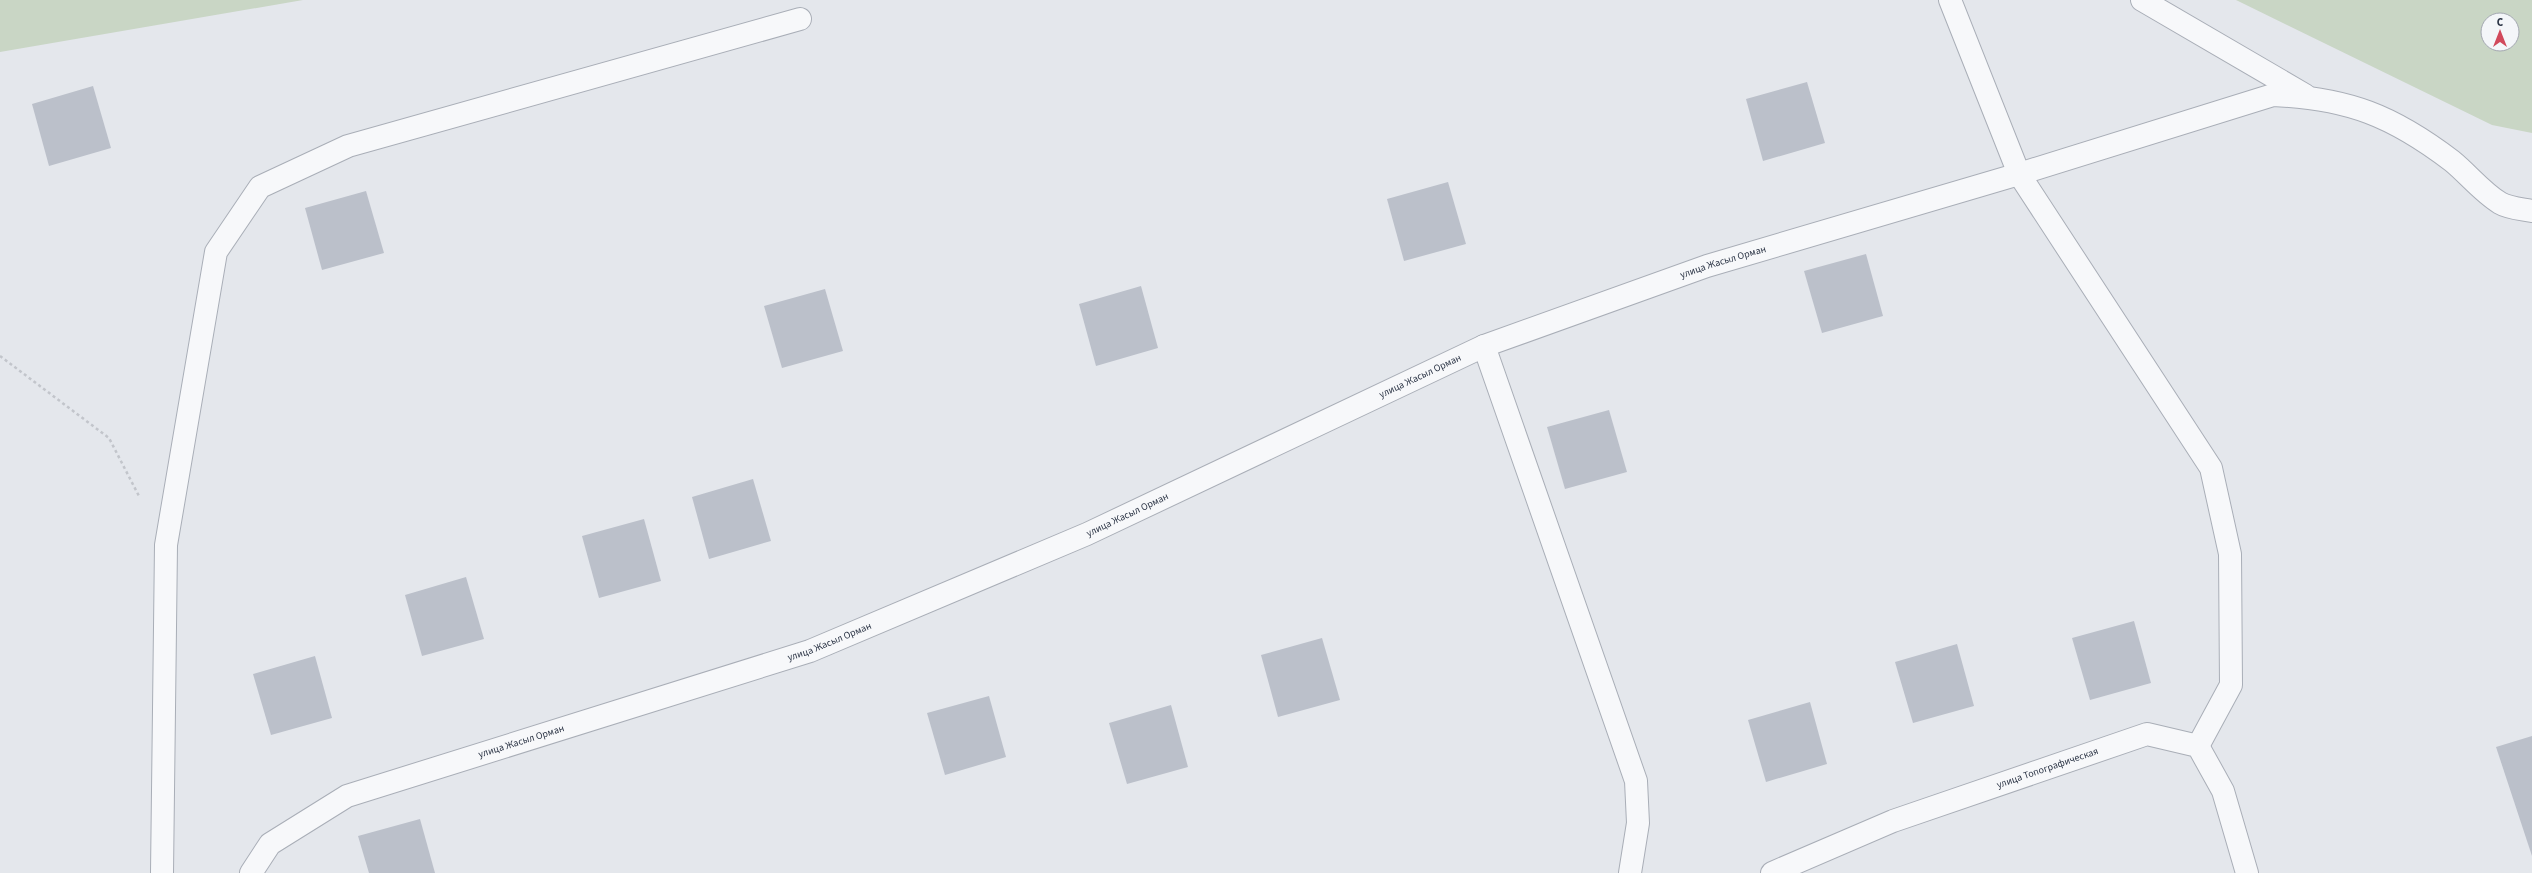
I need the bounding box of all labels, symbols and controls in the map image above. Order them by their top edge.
north arrow [2480,12,2520,52]
text: С [2497,15,2504,30]
street label: улица Жасыл Орман [1678,242,1768,282]
street label: улица Жасыл Орман [1377,351,1464,402]
street label: улица Жасыл Орман [1084,489,1171,540]
street label: улица Жасыл Орман [786,619,874,665]
street label: улица Жасыл Орман [476,721,566,761]
street label: улица Топографическая [1995,744,2100,792]

